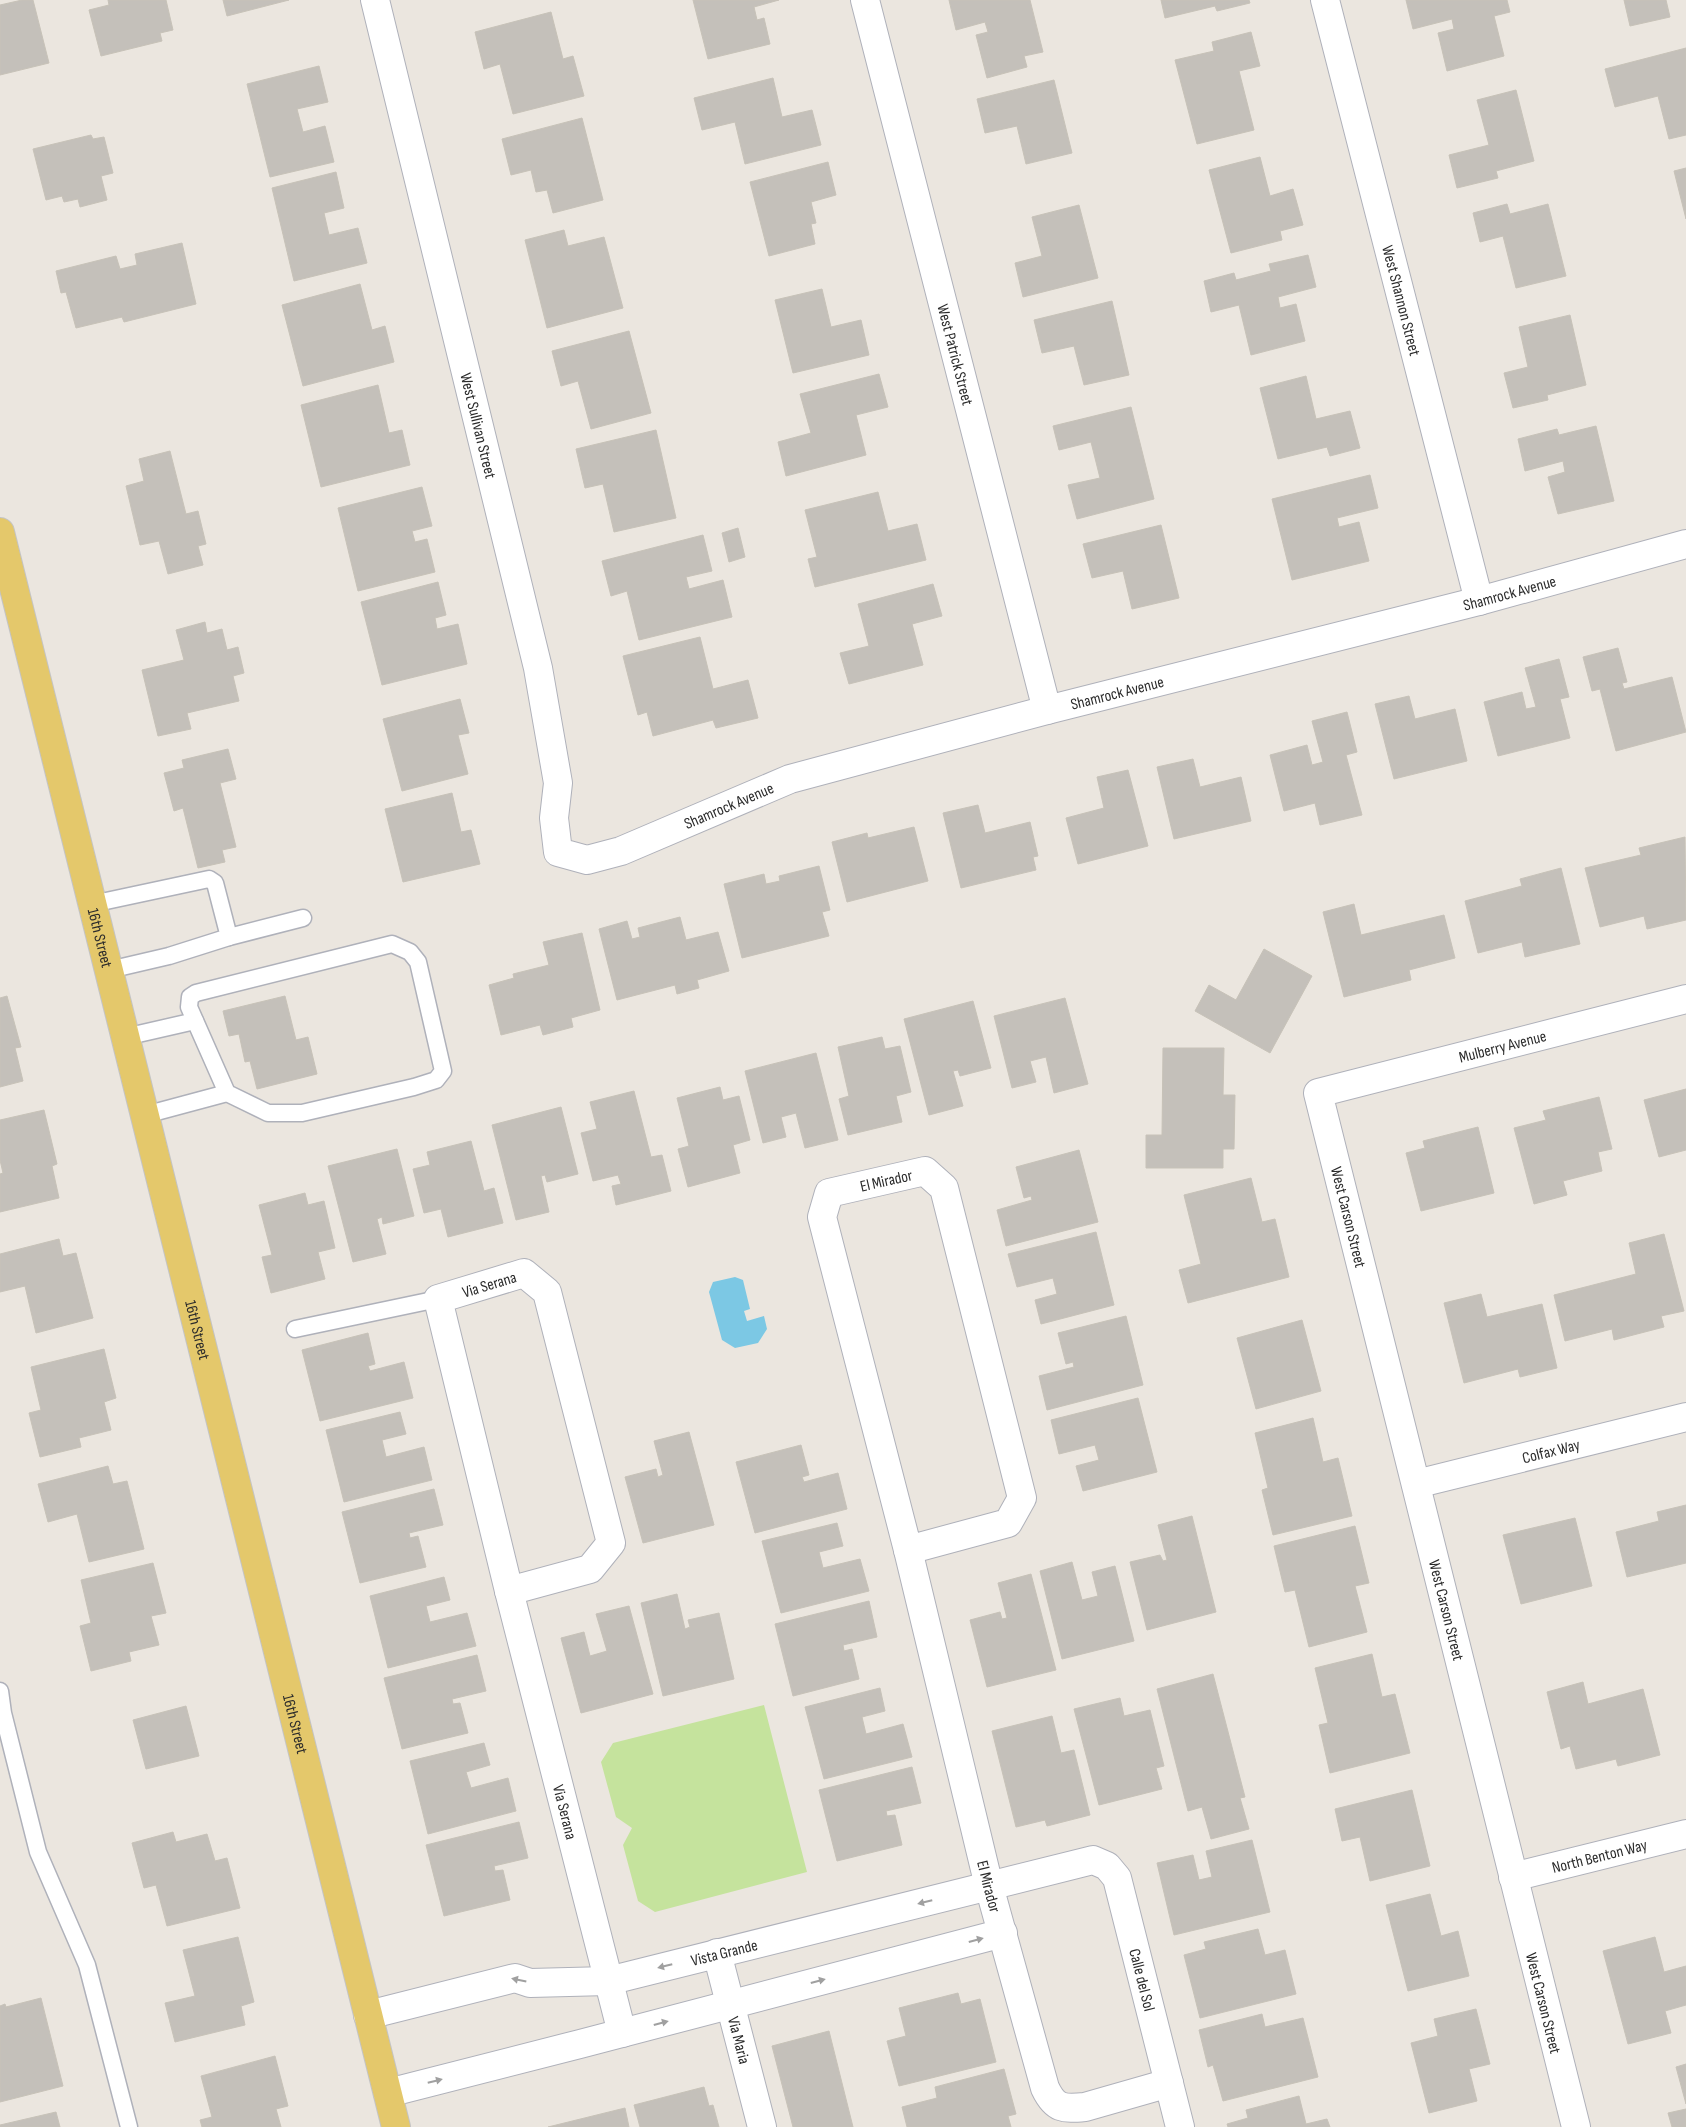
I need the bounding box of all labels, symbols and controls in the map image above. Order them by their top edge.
street label: West Shannon Street [1377,243,1424,358]
street label: West Patrick Street [932,302,977,408]
street label: West Sullivan Street [455,371,499,481]
street label: Shamrock Avenue [1461,572,1558,616]
street label: Shamrock Avenue [1069,673,1166,715]
street label: Shamrock Avenue [682,779,777,834]
street label: 16th Street [83,906,116,970]
street label: Mulberry Avenue [1457,1027,1548,1068]
street label: West Carson Street [1326,1165,1369,1270]
street label: El Mirador [858,1166,915,1197]
street label: Via Serana [460,1268,519,1303]
street label: 16th Street [180,1298,213,1362]
street label: Colfax Way [1521,1436,1582,1468]
street label: West Carson Street [1424,1558,1467,1663]
street label: 16th Street [278,1692,311,1756]
street label: Via Serana [548,1783,580,1842]
street label: North Benton Way [1550,1836,1649,1878]
street label: El Mirador [972,1859,1004,1915]
one-way arrow [918,1898,933,1906]
street label: Vista Grande [689,1936,760,1971]
one-way arrow [968,1936,983,1944]
street label: Calle del Sol [1124,1947,1158,2013]
street label: West Carson Street [1521,1951,1564,2056]
one-way arrow [658,1962,673,1970]
one-way arrow [512,1976,527,1984]
one-way arrow [811,1977,826,1985]
street label: Via Maria [723,2015,753,2066]
one-way arrow [654,2019,669,2027]
one-way arrow [427,2077,442,2085]

